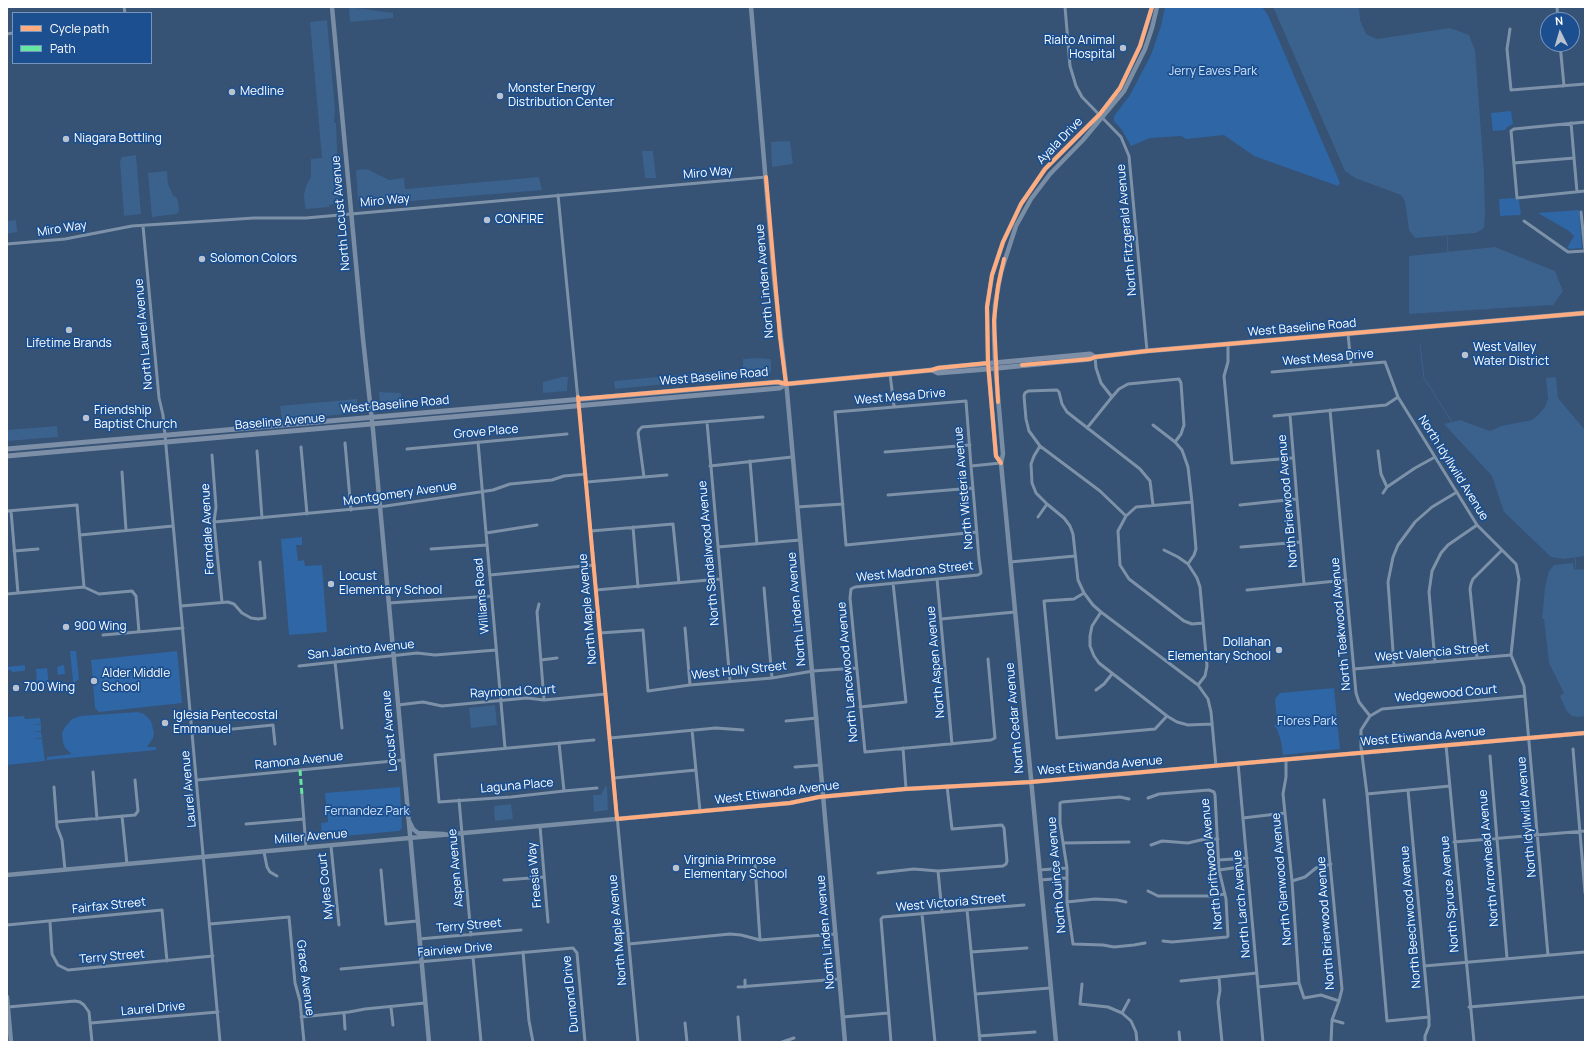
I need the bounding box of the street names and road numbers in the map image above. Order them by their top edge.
street label: Ayala Drive [1034,115,1086,167]
street label: North Locust Avenue [329,155,353,271]
street label: Miro Way [683,164,733,182]
street label: North Fitzgerald Avenue [1114,164,1140,296]
street label: Miro Way [360,192,410,210]
street label: Miro Way [36,218,88,240]
street label: North Linden Avenue [753,223,777,339]
street label: North Laurel Avenue [132,278,156,390]
street label: West Baseline Road [1247,316,1357,340]
street label: West Mesa Drive [1282,347,1374,369]
street label: West Baseline Road [659,365,769,389]
street label: West Mesa Drive [854,386,946,408]
street label: West Baseline Road [340,393,450,417]
street label: Baseline Avenue [234,411,326,433]
street label: North Idyllwild Avenue [1415,413,1491,523]
street label: Grove Place [453,422,519,442]
street label: North Wisteria Avenue [951,426,977,550]
street label: North Brierwood Avenue [1275,434,1301,568]
street label: Montgomery Avenue [342,479,458,509]
street label: North Sandalwood Avenue [695,480,723,626]
street label: Ferndale Avenue [198,483,218,575]
street label: North Linden Avenue [785,551,809,667]
street label: North Maple Avenue [576,553,600,665]
street label: Williams Road [472,557,492,635]
street label: North Teakwood Avenue [1328,557,1354,691]
street label: West Madrona Street [856,559,974,585]
street label: North Lancewood Avenue [835,601,861,743]
street label: North Aspen Avenue [924,605,948,719]
street label: San Jacinto Avenue [307,637,415,663]
street label: West Valencia Street [1374,641,1490,665]
street label: West Holly Street [691,659,787,683]
street label: North Cedar Avenue [1003,662,1027,774]
street label: Wedgewood Court [1394,682,1498,706]
street label: Raymond Court [470,683,556,701]
street label: Locust Avenue [379,690,401,772]
street label: West Etiwanda Avenue [1360,724,1486,750]
street label: Ramona Avenue [254,749,344,773]
street label: Laurel Avenue [178,750,200,828]
street label: West Etiwanda Avenue [1037,753,1163,779]
street label: North Idyllwild Avenue [1515,756,1539,878]
street label: Laguna Place [480,776,554,796]
street label: West Etiwanda Avenue [714,778,840,808]
street label: North Arrowhead Avenue [1476,789,1502,927]
street label: North Driftwood Avenue [1198,798,1226,930]
street label: North Glenwood Avenue [1269,812,1295,946]
street label: North Quince Avenue [1045,816,1069,934]
street label: Miller Avenue [274,827,348,847]
street label: Aspen Avenue [445,828,467,908]
street label: North Spruce Avenue [1438,835,1462,953]
street label: Freesia Way [525,842,545,908]
street label: North Beechwood Avenue [1398,845,1424,989]
street label: North Larch Avenue [1230,849,1254,959]
street label: Myles Court [315,852,337,920]
street label: North Brierwood Avenue [1314,856,1338,990]
street label: North Maple Avenue [606,874,630,986]
street label: North Linden Avenue [814,874,838,990]
street label: West Victoria Street [895,891,1007,915]
street label: Fairfax Street [71,895,147,917]
street label: Terry Street [436,916,502,936]
street label: Grace Avenue [293,939,317,1017]
street label: Fairview Drive [417,940,493,960]
street label: Terry Street [79,947,145,967]
street label: Dumond Drive [560,955,582,1033]
street label: Laurel Drive [120,999,186,1019]

